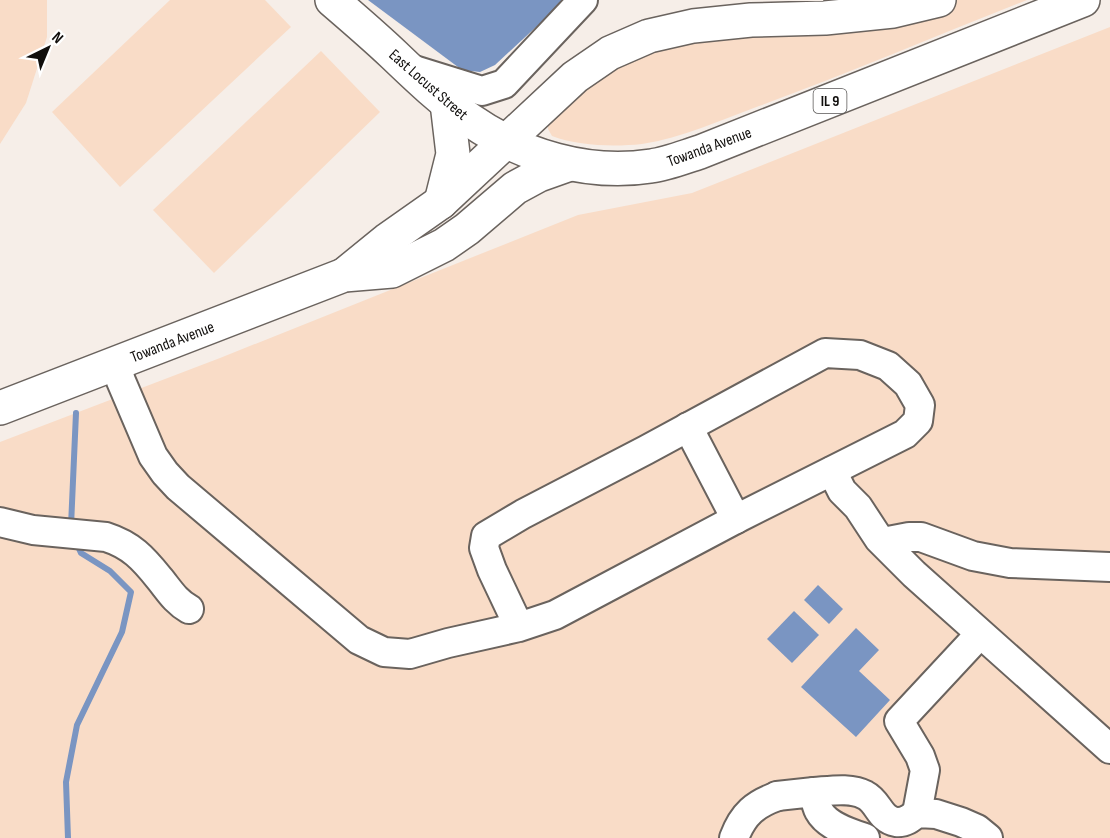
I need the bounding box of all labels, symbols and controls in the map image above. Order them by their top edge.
north arrow [18,18,78,78]
text: N [48,28,67,48]
street label: East Locust Street [385,46,471,125]
road number: IL 9 [814,89,846,113]
street label: Towanda Avenue [665,123,754,171]
street label: Towanda Avenue [128,318,217,367]

